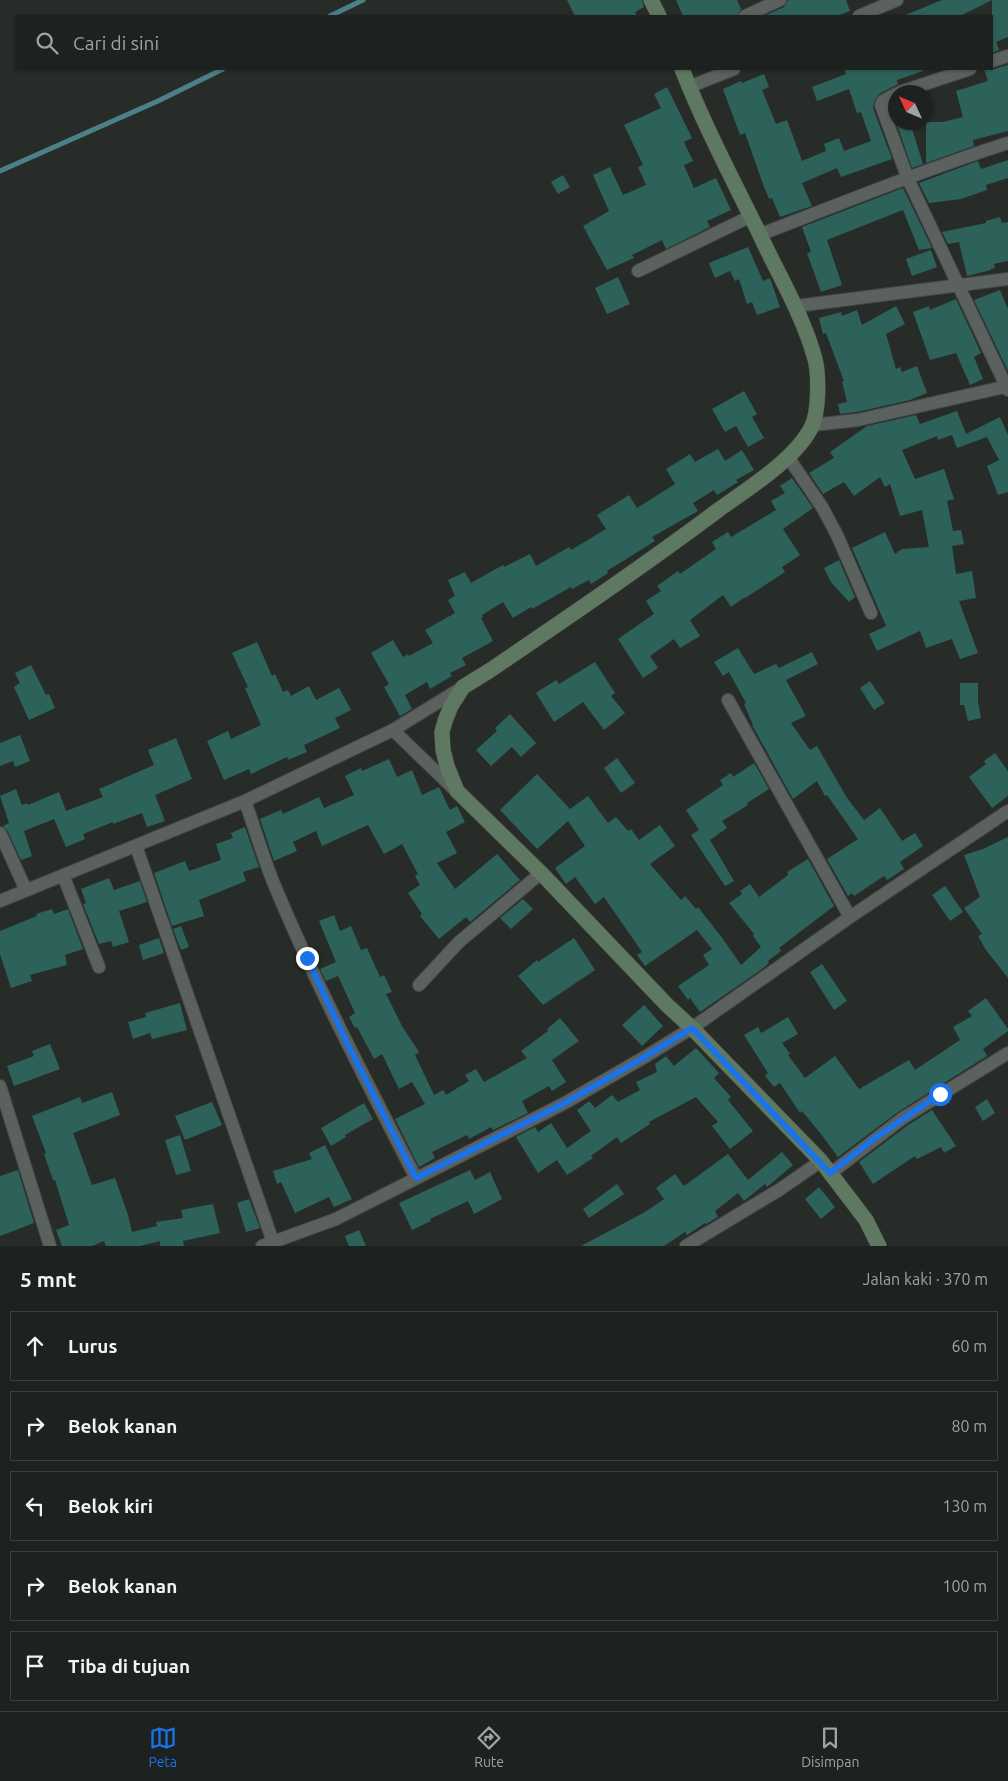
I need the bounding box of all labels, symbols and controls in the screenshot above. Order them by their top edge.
search box [15,15,993,70]
icon: search [33,29,61,57]
text: Cari di sini [73,32,159,54]
north arrow [888,85,933,130]
route end [296,947,319,970]
route start [929,1083,952,1106]
text: 5 mnt [20,1267,76,1291]
text: Jalan kaki · 370 m [863,1270,988,1288]
icon: ahead [21,1332,49,1360]
text: Lurus [68,1335,117,1357]
text: 60 m [951,1337,987,1355]
icon: right [21,1412,49,1440]
text: Belok kanan [68,1415,177,1437]
text: 80 m [951,1417,987,1435]
icon: left [21,1492,49,1520]
text: Belok kiri [68,1495,153,1517]
text: 130 m [942,1497,987,1515]
icon: right [21,1572,49,1600]
text: Belok kanan [68,1575,177,1597]
text: 100 m [942,1577,987,1595]
icon: arrive [21,1652,49,1680]
text: Tiba di tujuan [68,1655,190,1677]
tab: Peta [149,1724,177,1770]
tab: Rute [474,1724,504,1770]
tab: Disimpan [801,1724,859,1770]

